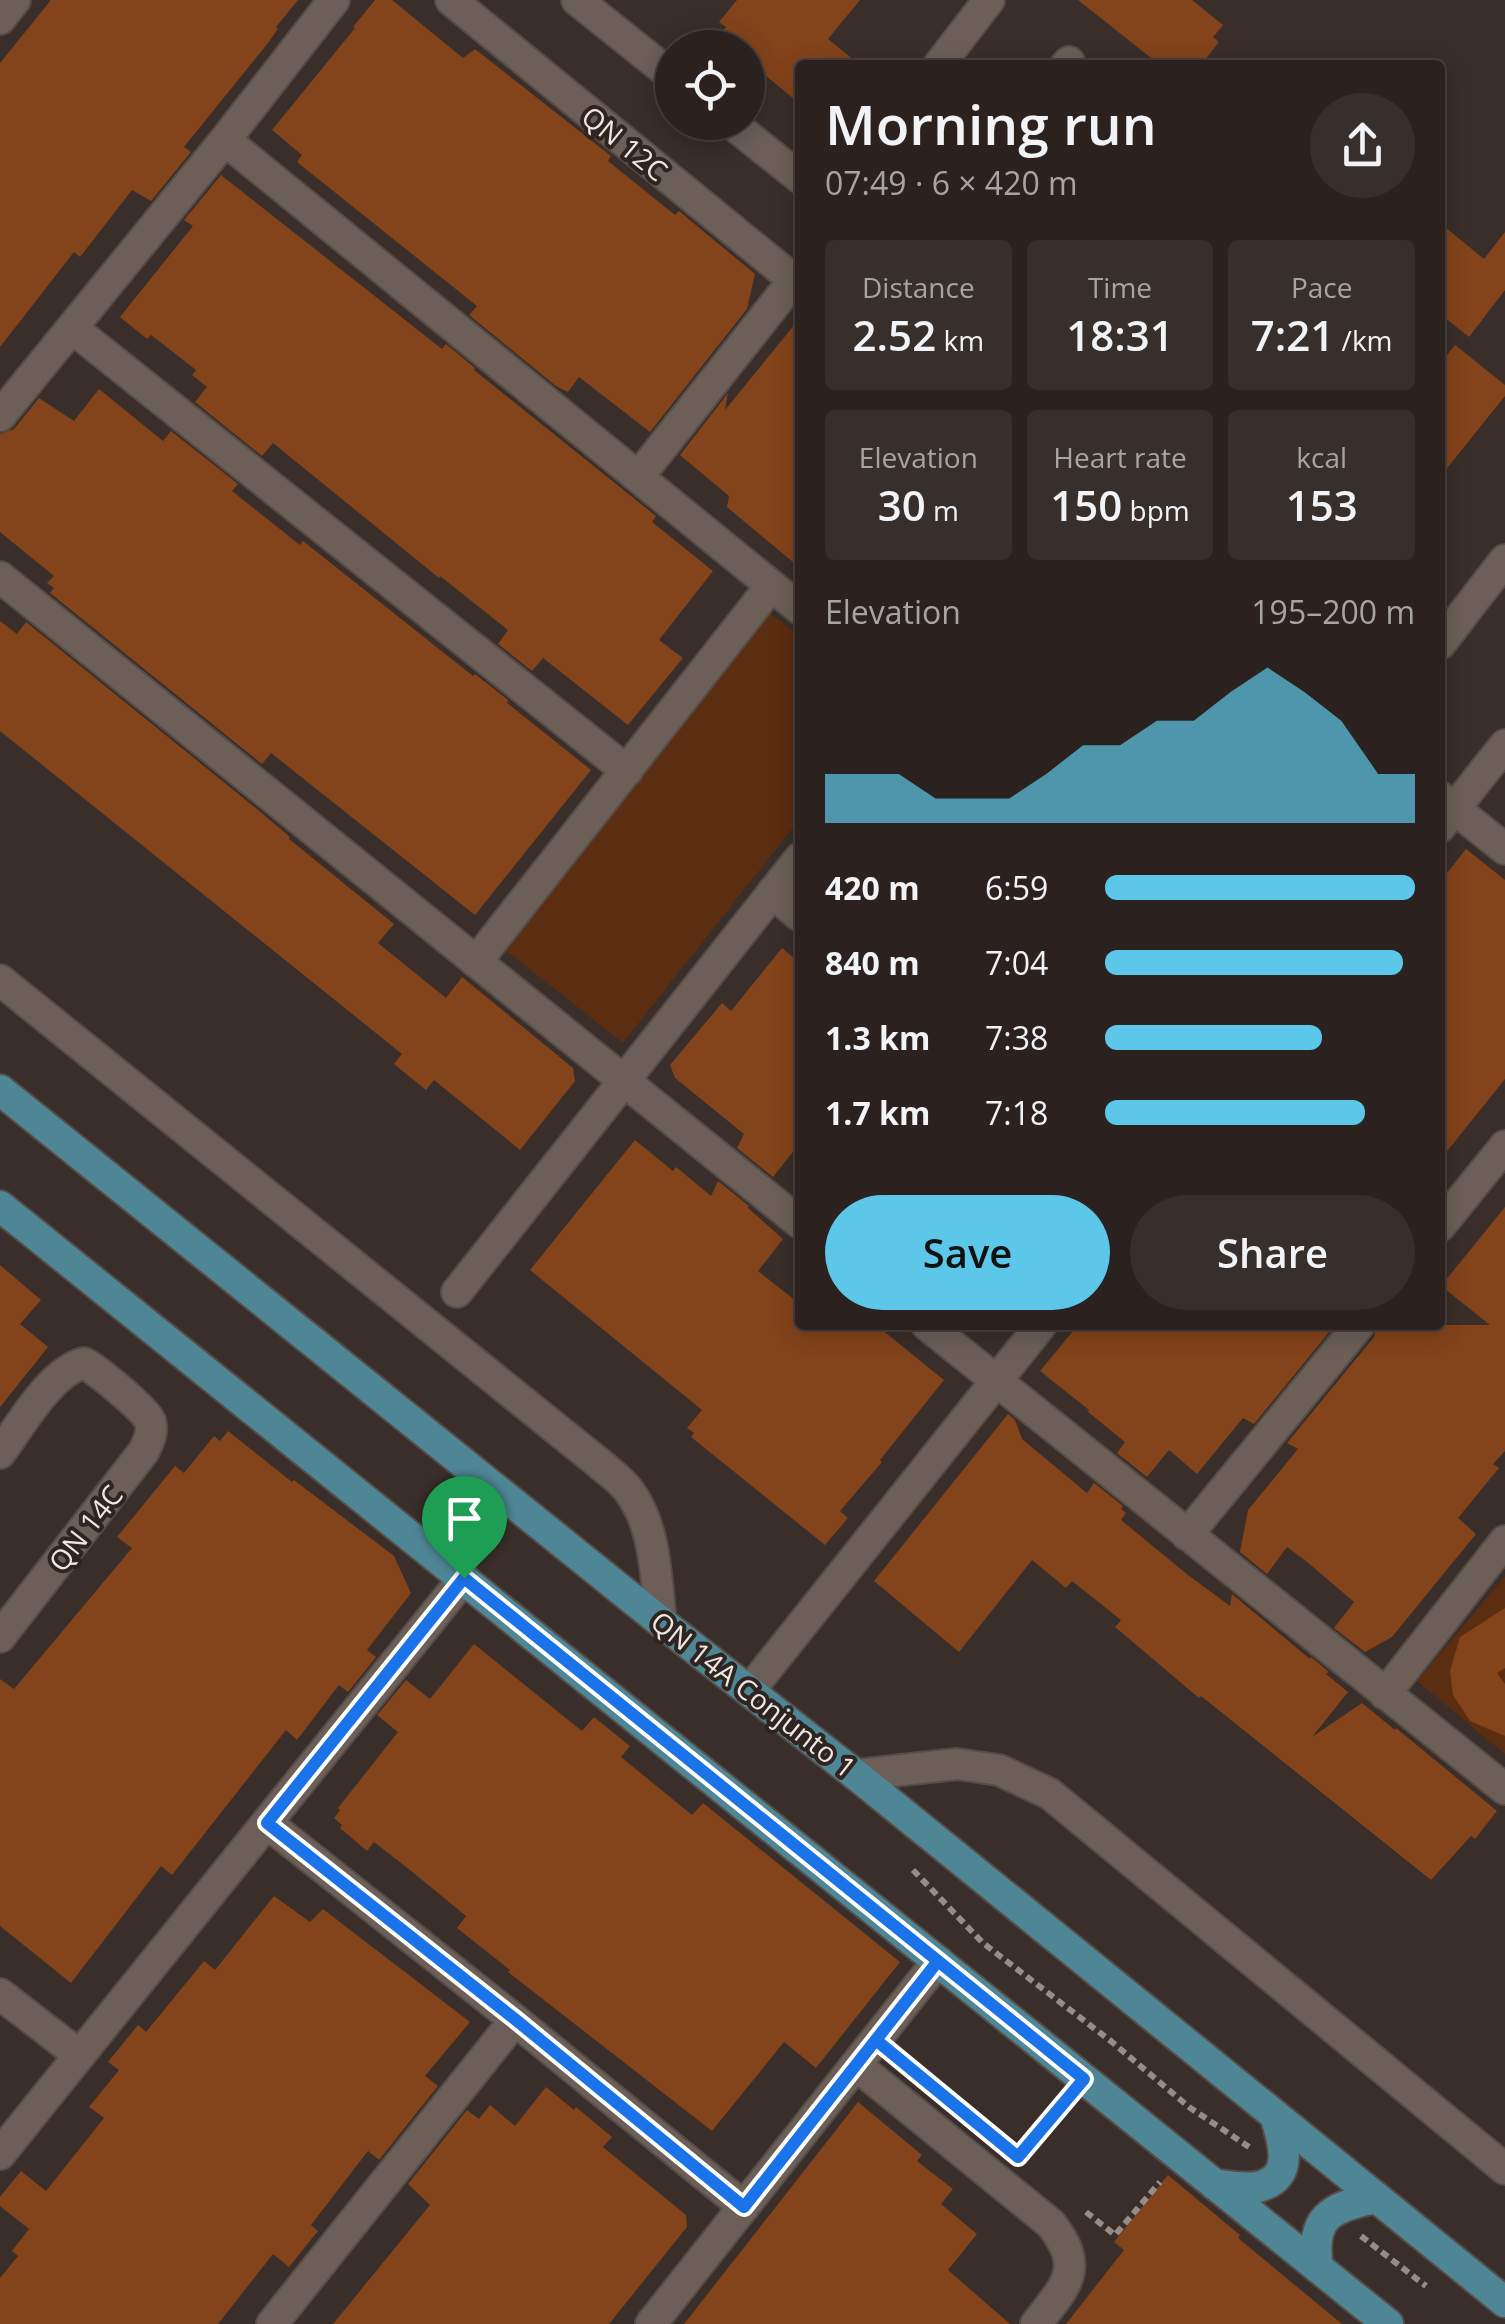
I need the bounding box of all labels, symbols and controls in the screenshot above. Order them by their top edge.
map controls [655,30,765,140]
button: locate [655,30,765,140]
text: Morning run [825,86,1157,161]
button: share [1310,93,1415,198]
street label: QN 12C [574,97,676,189]
text: 07:49 · 6 × 420 m [825,161,1078,204]
text: Distance [862,268,975,306]
text: Time [1088,268,1152,306]
text: Pace [1291,268,1352,306]
text: 2.52 [853,306,936,363]
text: 18:31 [1066,306,1174,363]
text: 7:21 [1251,306,1334,363]
text: km [936,321,984,359]
text: /km [1334,321,1393,359]
text: Elevation [859,438,978,476]
text: Heart rate [1053,438,1187,476]
text: kcal [1296,438,1347,476]
text: 30 [878,476,926,533]
text: 150 [1050,476,1122,533]
text: 153 [1286,476,1358,533]
text: m [926,491,959,529]
text: bpm [1122,491,1190,529]
text: Elevation [825,590,961,633]
text: 195–200 m [1251,590,1415,633]
text: 420 m [825,866,920,909]
text: 6:59 [985,866,1048,909]
text: 840 m [825,941,920,984]
text: 7:04 [985,941,1048,984]
text: 1.3 km [825,1016,930,1059]
text: 7:38 [985,1016,1048,1059]
text: 1.7 km [825,1091,930,1134]
text: 7:18 [985,1091,1048,1134]
button: Save [825,1195,1110,1310]
button: Share [1130,1195,1415,1310]
pin [422,1476,507,1579]
street label: QN 14C [39,1477,131,1579]
icon: arrive [437,1491,492,1546]
street label: QN 14A Conjunto 1 [644,1602,864,1786]

